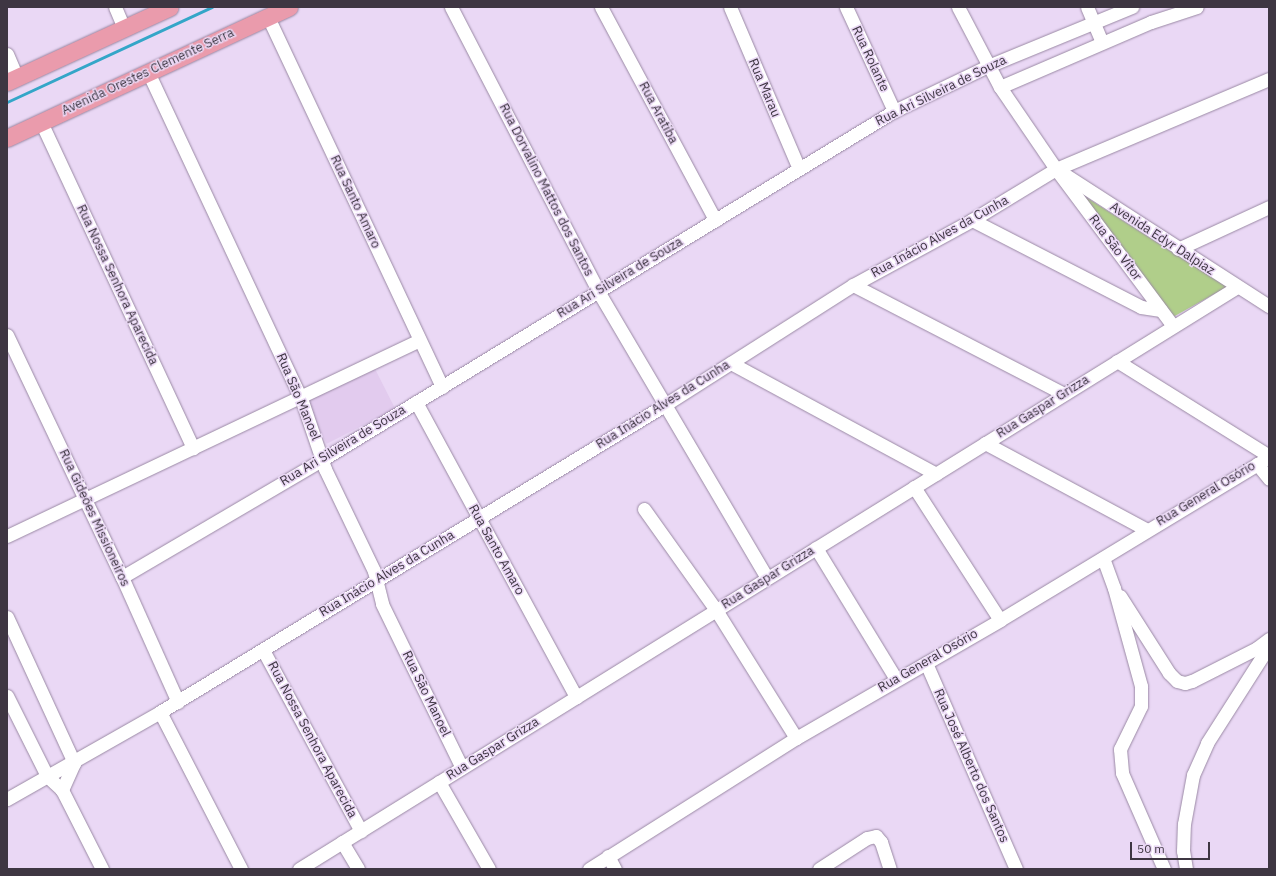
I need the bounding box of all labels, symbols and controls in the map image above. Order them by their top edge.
street label: Rua Rolante [848,24,892,94]
street label: Avenida Orestes Clemente Serra [59,25,237,119]
street label: Rua Ari Silveira de Souza [873,52,1009,130]
street label: Rua Marau [745,56,783,120]
street label: Rua Aratiba [635,79,681,147]
street label: Rua Dorvalino Mattos dos Santos [496,101,596,279]
street label: Rua Santo Amaro [327,153,383,251]
street label: Rua Inácio Alves da Cunha [869,193,1011,281]
street label: Avenida Edyr Dalpiaz [1107,199,1217,279]
street label: Rua Nossa Senhora Aparecida [73,202,161,368]
street label: Rua São Vítor [1085,212,1145,284]
street label: Rua Ari Silveira de Souza [554,234,686,322]
street label: Rua São Manoel [273,351,323,443]
street label: Rua Inácio Alves da Cunha [593,357,733,453]
street label: Rua Gaspar Grizza [994,372,1092,442]
street label: Rua Ari Silveira de Souza [277,402,409,490]
street label: Rua Gideões Missioneiros [55,447,133,589]
street label: Rua General Osório [1154,458,1258,530]
street label: Rua Santo Amaro [465,502,527,598]
street label: Rua Inácio Alves da Cunha [317,527,457,621]
street label: Rua Gaspar Grizza [719,543,817,613]
street label: Rua General Osório [875,626,981,696]
street label: Rua São Manoel [399,649,453,739]
street label: Rua Nossa Senhora Aparecida [264,659,360,821]
street label: Rua José Alberto dos Santos [930,687,1012,845]
street label: Rua Gaspar Grizza [444,714,542,784]
scale bar [1132,834,1212,860]
text: 50 m [1137,841,1165,856]

